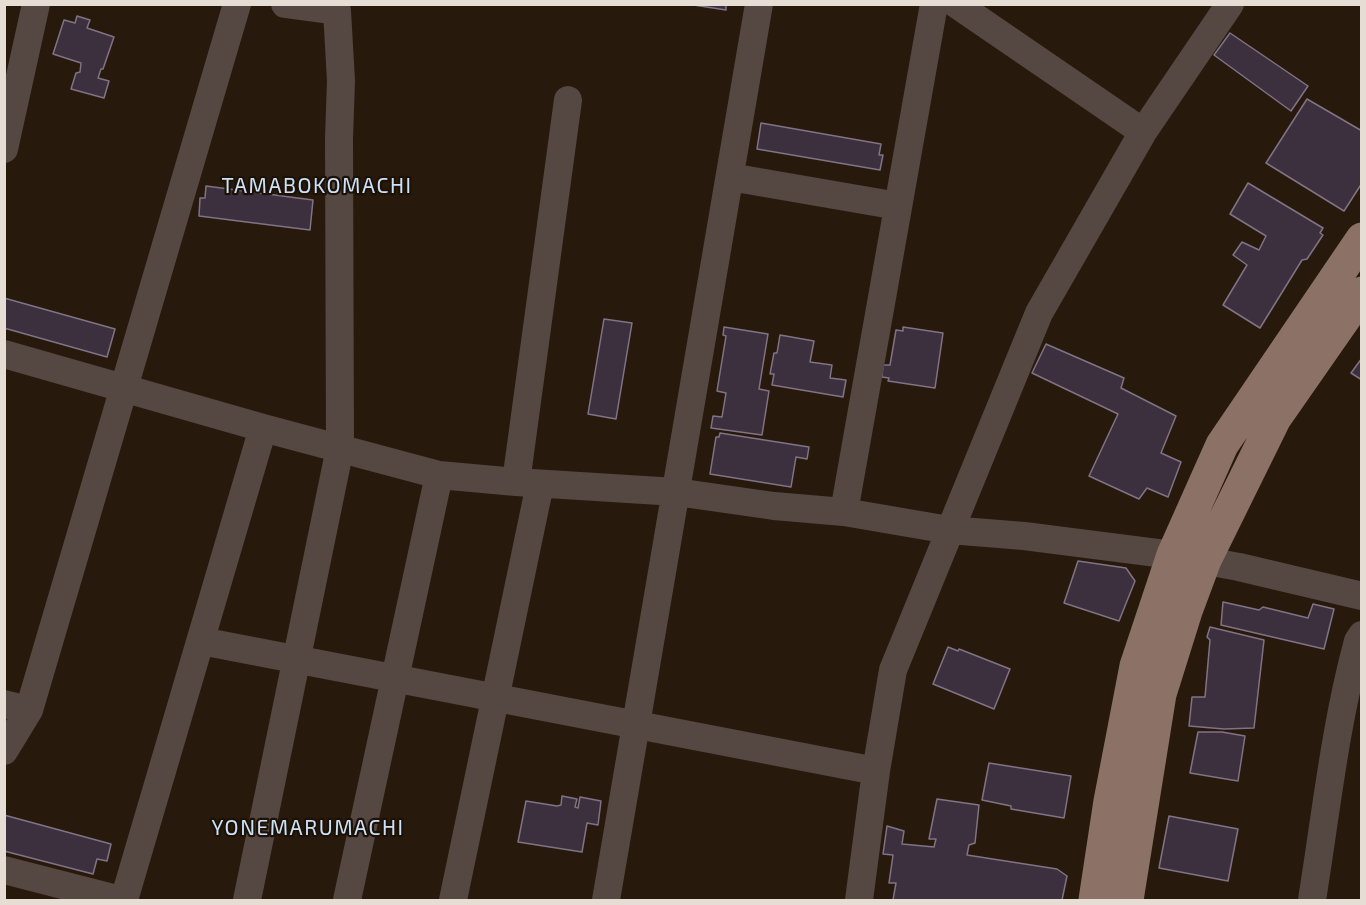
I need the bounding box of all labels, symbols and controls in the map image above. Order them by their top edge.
district label: TAMABOKOMACHI [222,173,412,199]
district label: YONEMARUMACHI [211,815,405,841]

